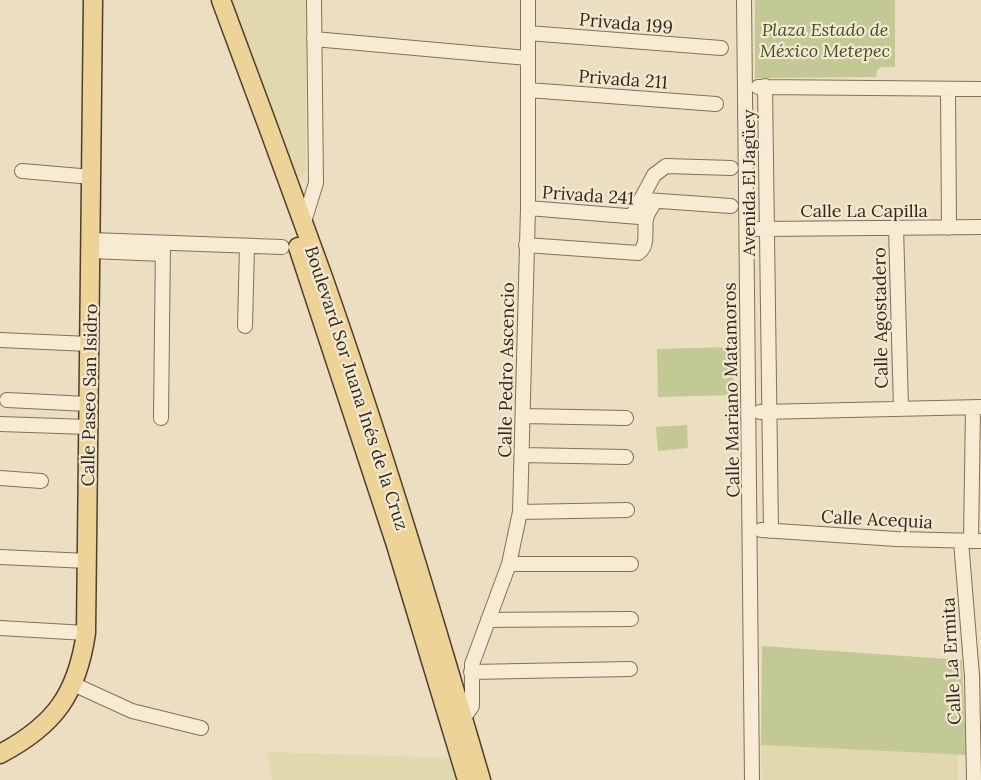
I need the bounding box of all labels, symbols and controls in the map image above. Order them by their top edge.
street label: Privada 199 [578,7,674,39]
park label: Plaza Estado de México Metepec [760,18,890,62]
street label: Privada 211 [578,64,668,94]
street label: Avenida El Jagüey [737,109,760,257]
street label: Privada 241 [541,180,635,210]
street label: Calle La Capilla [800,199,928,222]
street label: Boulevard Sor Juana Inés de la Cruz [300,243,414,533]
street label: Calle Agostadero [867,247,893,389]
street label: Calle Pedro Ascencio [493,282,519,458]
street label: Calle Mariano Matamoros [718,282,744,498]
street label: Calle Paseo San Isidro [76,303,102,487]
street label: Calle Acequia [820,505,934,533]
street label: Calle La Ermita [936,597,966,725]

